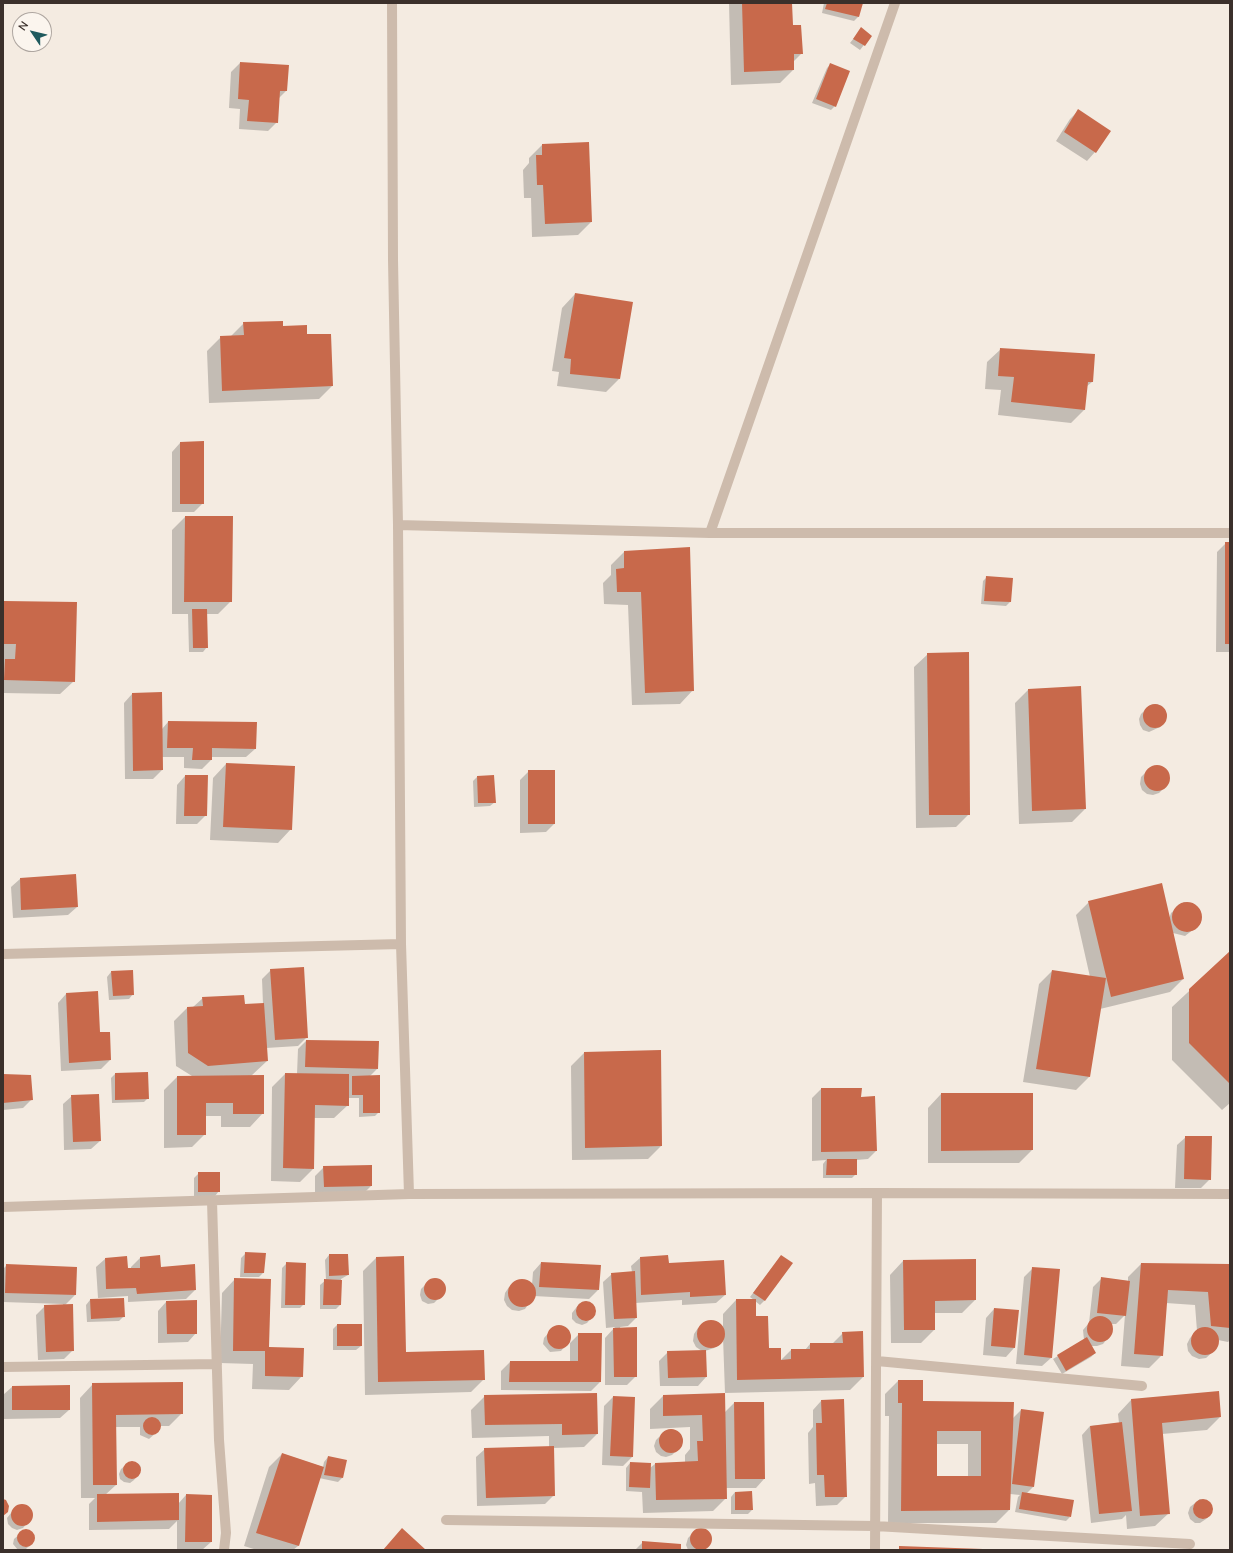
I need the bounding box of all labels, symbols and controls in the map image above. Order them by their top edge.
north arrow [12,12,52,52]
text: N [15,18,31,33]

